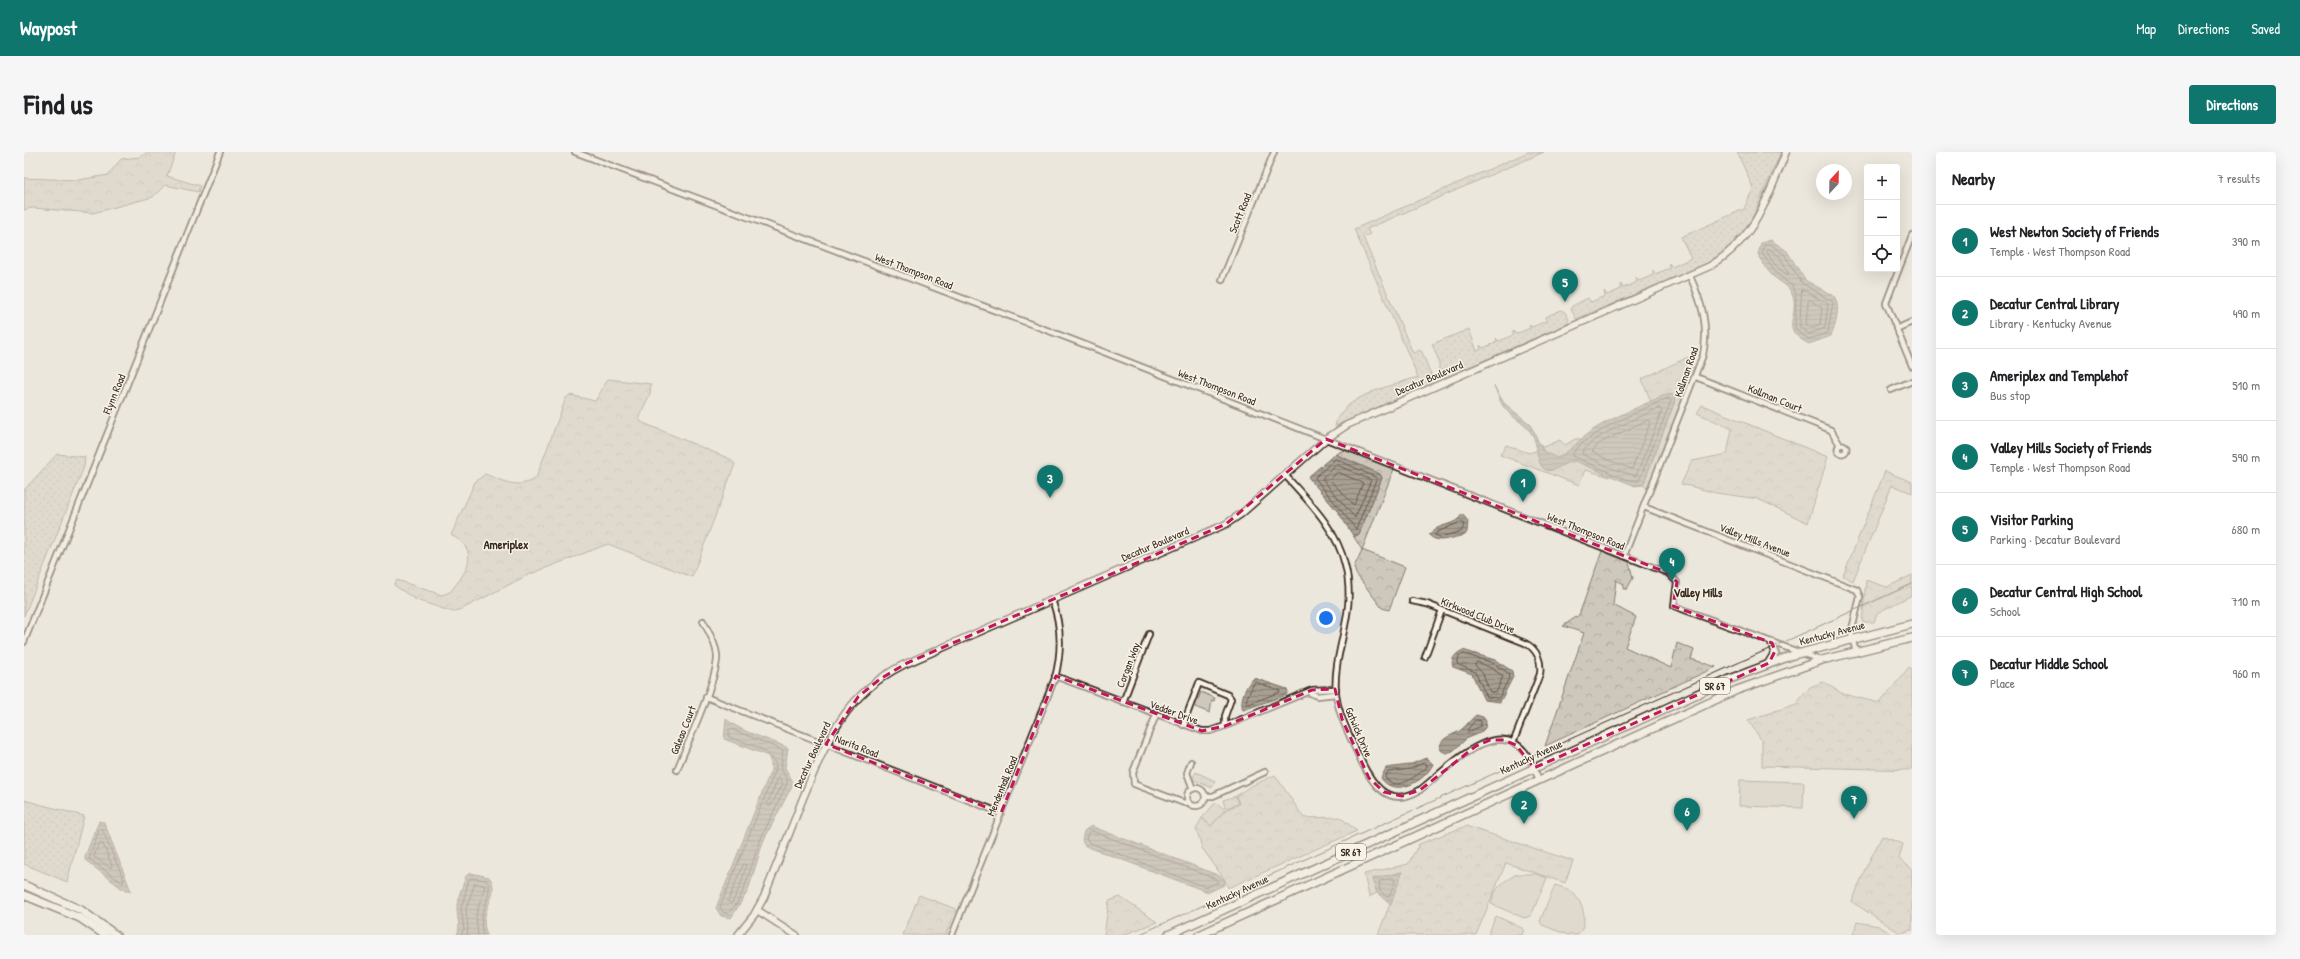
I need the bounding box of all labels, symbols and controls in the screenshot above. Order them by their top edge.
text: Waypost [20,15,77,41]
text: Map [2136,19,2156,38]
text: Directions [2178,19,2229,38]
text: Saved [2251,19,2280,38]
text: Find us [24,85,93,123]
button: Directions [2189,85,2276,124]
north arrow [1816,164,1852,200]
map controls [1864,164,1900,272]
button: + [1864,164,1900,200]
text: Nearby [1952,167,1995,190]
text: 7 results [2217,169,2260,187]
street label: Scott Road [1226,190,1255,235]
button: − [1864,200,1900,236]
text: West Newton Society of Friends [1990,221,2159,242]
text: 1 [1963,232,1967,250]
text: 390 m [2232,232,2260,250]
button: locate [1864,236,1900,272]
text: Temple · West Thompson Road [1990,242,2130,260]
street label: West Thompson Road [873,250,956,293]
pin: 5 [1552,269,1578,302]
text: Decatur Central Library [1990,293,2119,314]
text: 2 [1962,304,1968,322]
text: 490 m [2233,304,2260,322]
text: Library · Kentucky Avenue [1990,314,2112,332]
street label: Kollman Road [1671,344,1701,399]
street label: Decatur Boulevard [1393,357,1466,399]
text: Ameriplex and Templehof [1990,365,2128,386]
street label: West Thompson Road [1176,366,1259,409]
street label: Flynn Road [99,371,129,417]
text: 3 [1962,376,1968,394]
text: 510 m [2232,376,2260,394]
street label: Kollman Court [1746,381,1804,415]
text: Bus stop [1990,386,2030,404]
text: Valley Mills Society of Friends [1990,437,2152,458]
text: 4 [1963,448,1967,466]
text: 590 m [2232,448,2260,466]
text: Temple · West Thompson Road [1990,458,2130,476]
pin: 3 [1037,465,1063,498]
pin: 1 [1510,469,1536,502]
street label: West Thompson Road [1545,509,1627,553]
text: Visitor Parking [1990,509,2073,530]
street label: Valley Mills Avenue [1717,520,1793,560]
text: 5 [1962,520,1968,538]
text: 680 m [2232,520,2260,538]
street label: Decatur Boulevard [1119,523,1192,565]
text: Parking · Decatur Boulevard [1990,530,2120,548]
district label: Ameriplex [484,536,529,554]
pin: 4 [1659,548,1685,581]
text: Decatur Central High School [1990,581,2142,602]
district label: Valley Mills [1674,584,1723,602]
text: 6 [1962,592,1968,610]
text: 710 m [2231,592,2260,610]
street label: Kirkwood Club Drive [1439,594,1518,637]
text: School [1990,602,2020,620]
your location [1316,608,1336,628]
street label: Kentucky Avenue [1798,617,1867,648]
street label: Corgan Way [1113,640,1143,690]
text: Decatur Middle School [1990,653,2108,674]
text: 7 [1962,664,1968,682]
text: 960 m [2232,664,2260,682]
text: Place [1990,674,2015,692]
road number: SR 67 [1700,678,1730,694]
street label: Vedder Drive [1148,697,1201,728]
street label: Galeao Court [667,704,699,756]
street label: Gatwick Drive [1342,705,1376,760]
street label: Decatur Boulevard [790,719,834,791]
street label: Narita Road [833,731,881,761]
street label: Kentucky Avenue [1498,736,1565,778]
street label: Mendenhall Road [984,753,1021,818]
pin: 7 [1841,786,1867,819]
pin: 2 [1511,791,1537,824]
pin: 6 [1674,798,1700,831]
road number: SR 67 [1336,844,1366,860]
street label: Kentucky Avenue [1204,871,1271,913]

